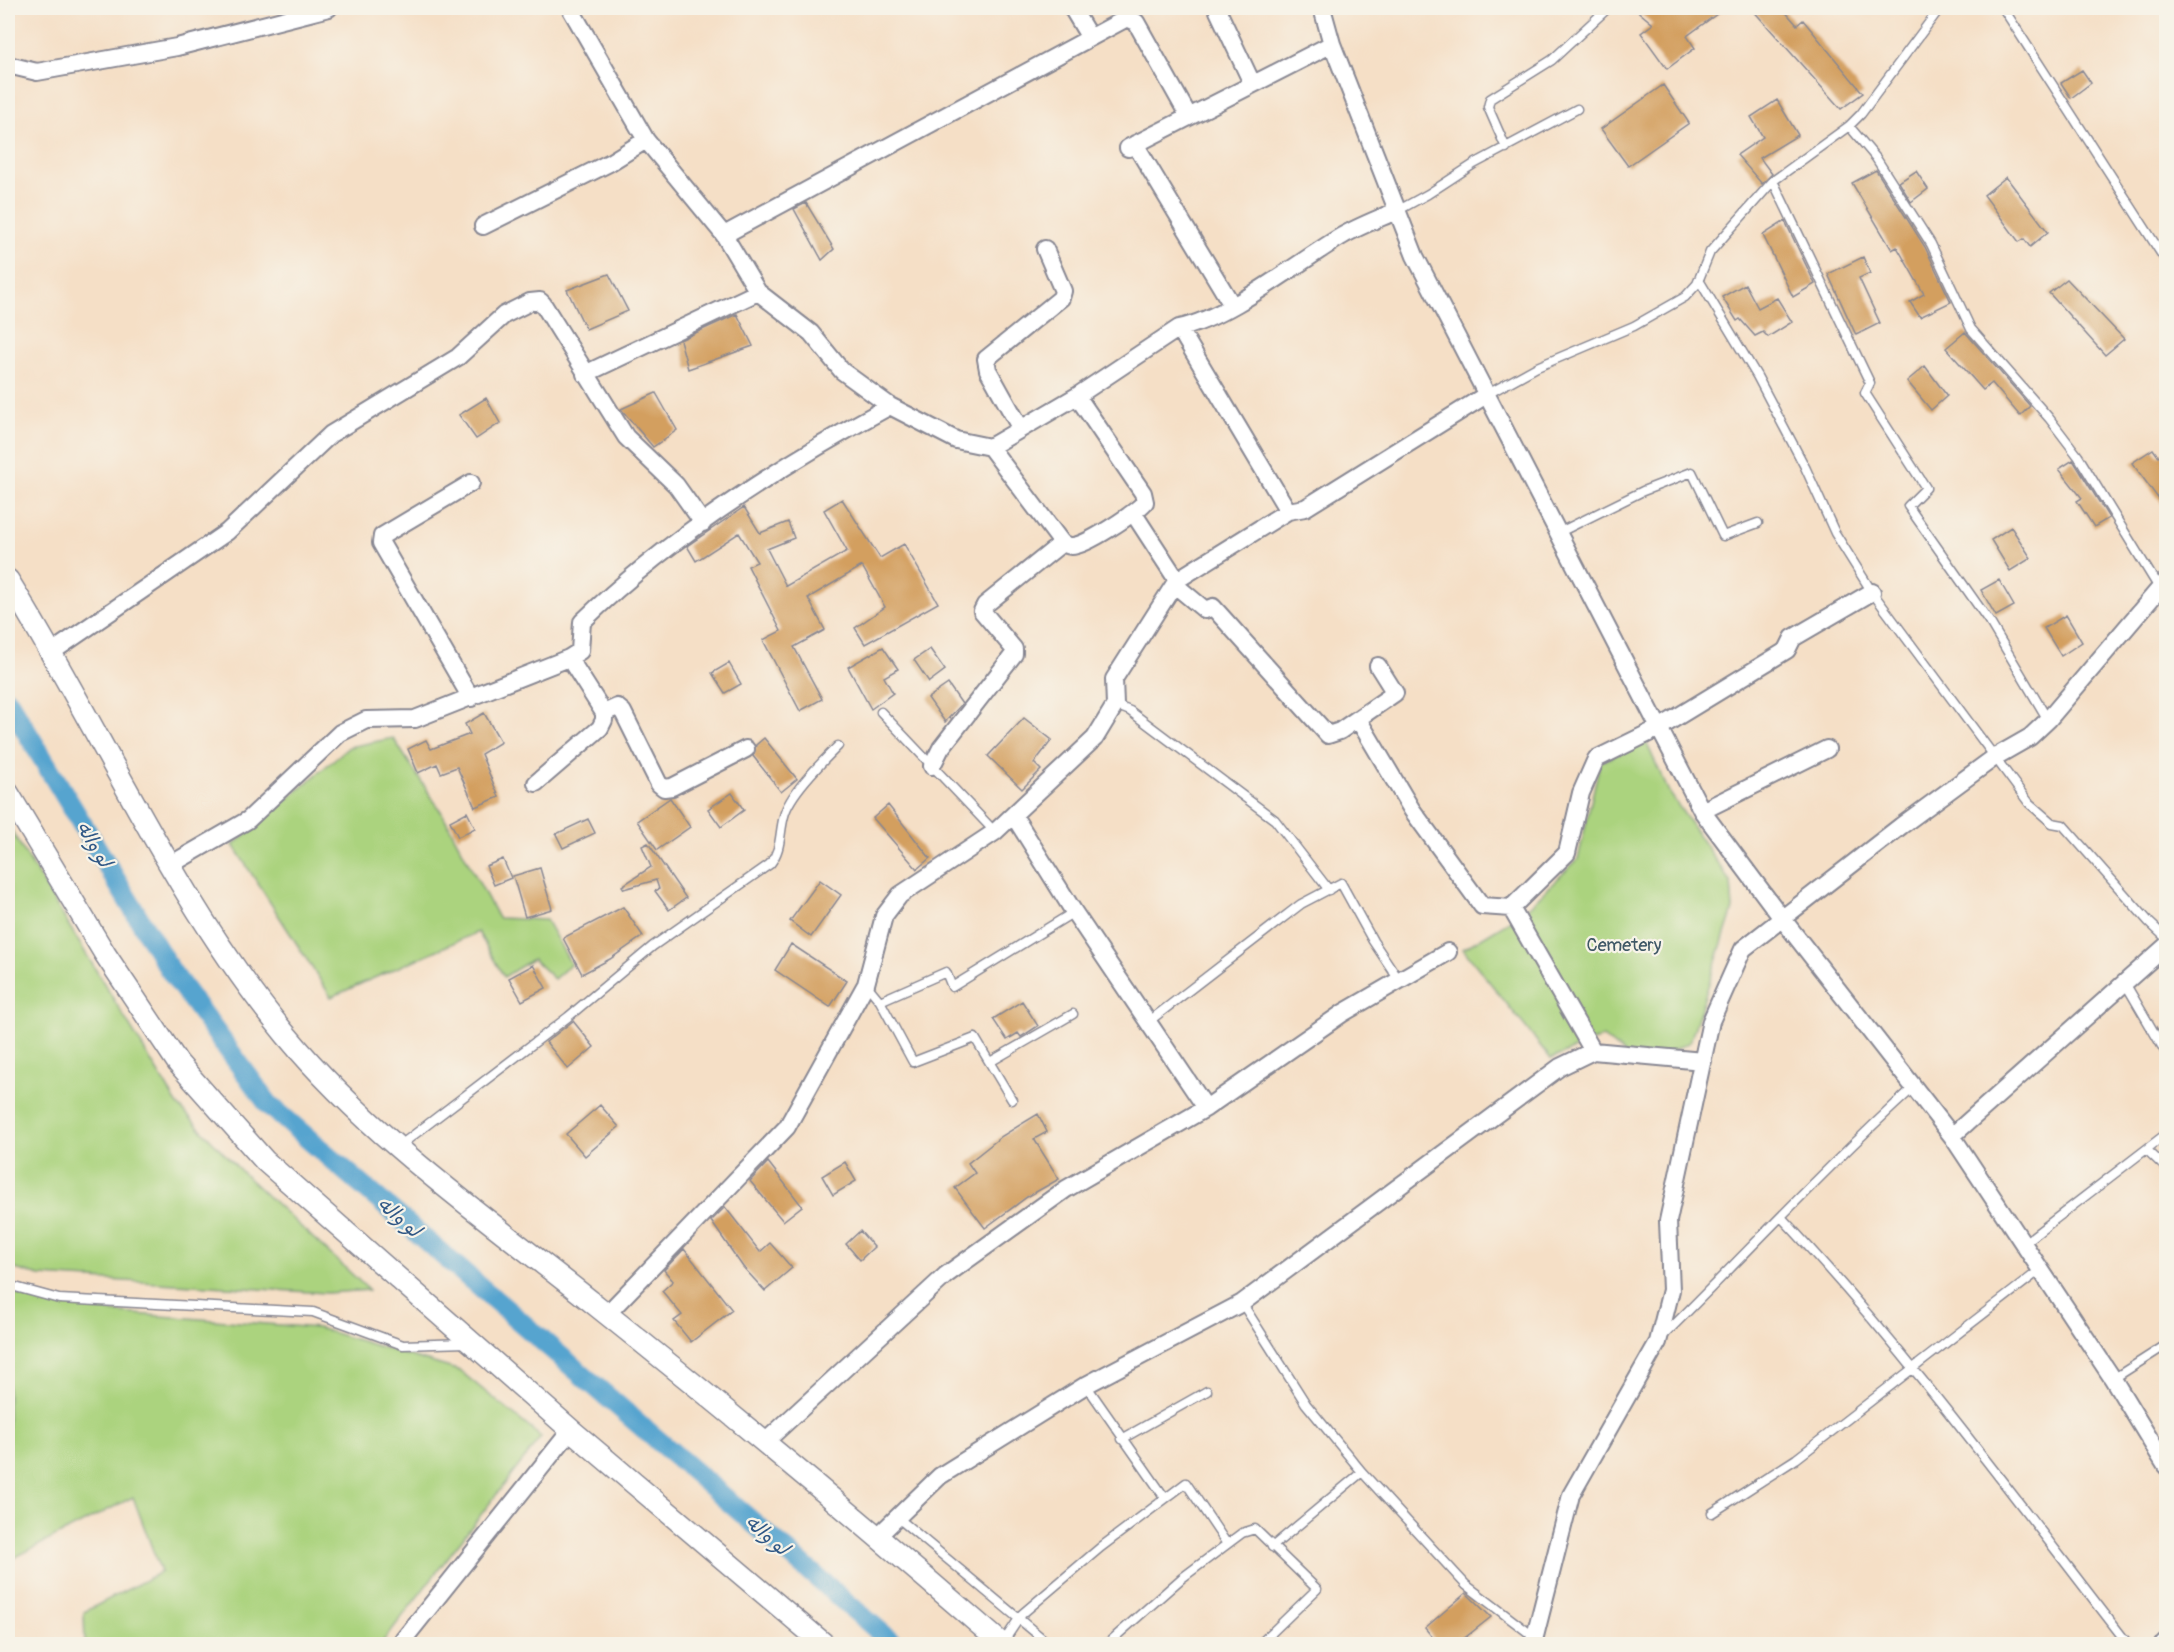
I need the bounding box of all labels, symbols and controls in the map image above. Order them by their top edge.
water label: لو واله [71,816,119,874]
park label: Cemetery [1587,934,1662,957]
water label: لو واله [372,1191,428,1244]
water label: لو واله [740,1509,796,1562]

